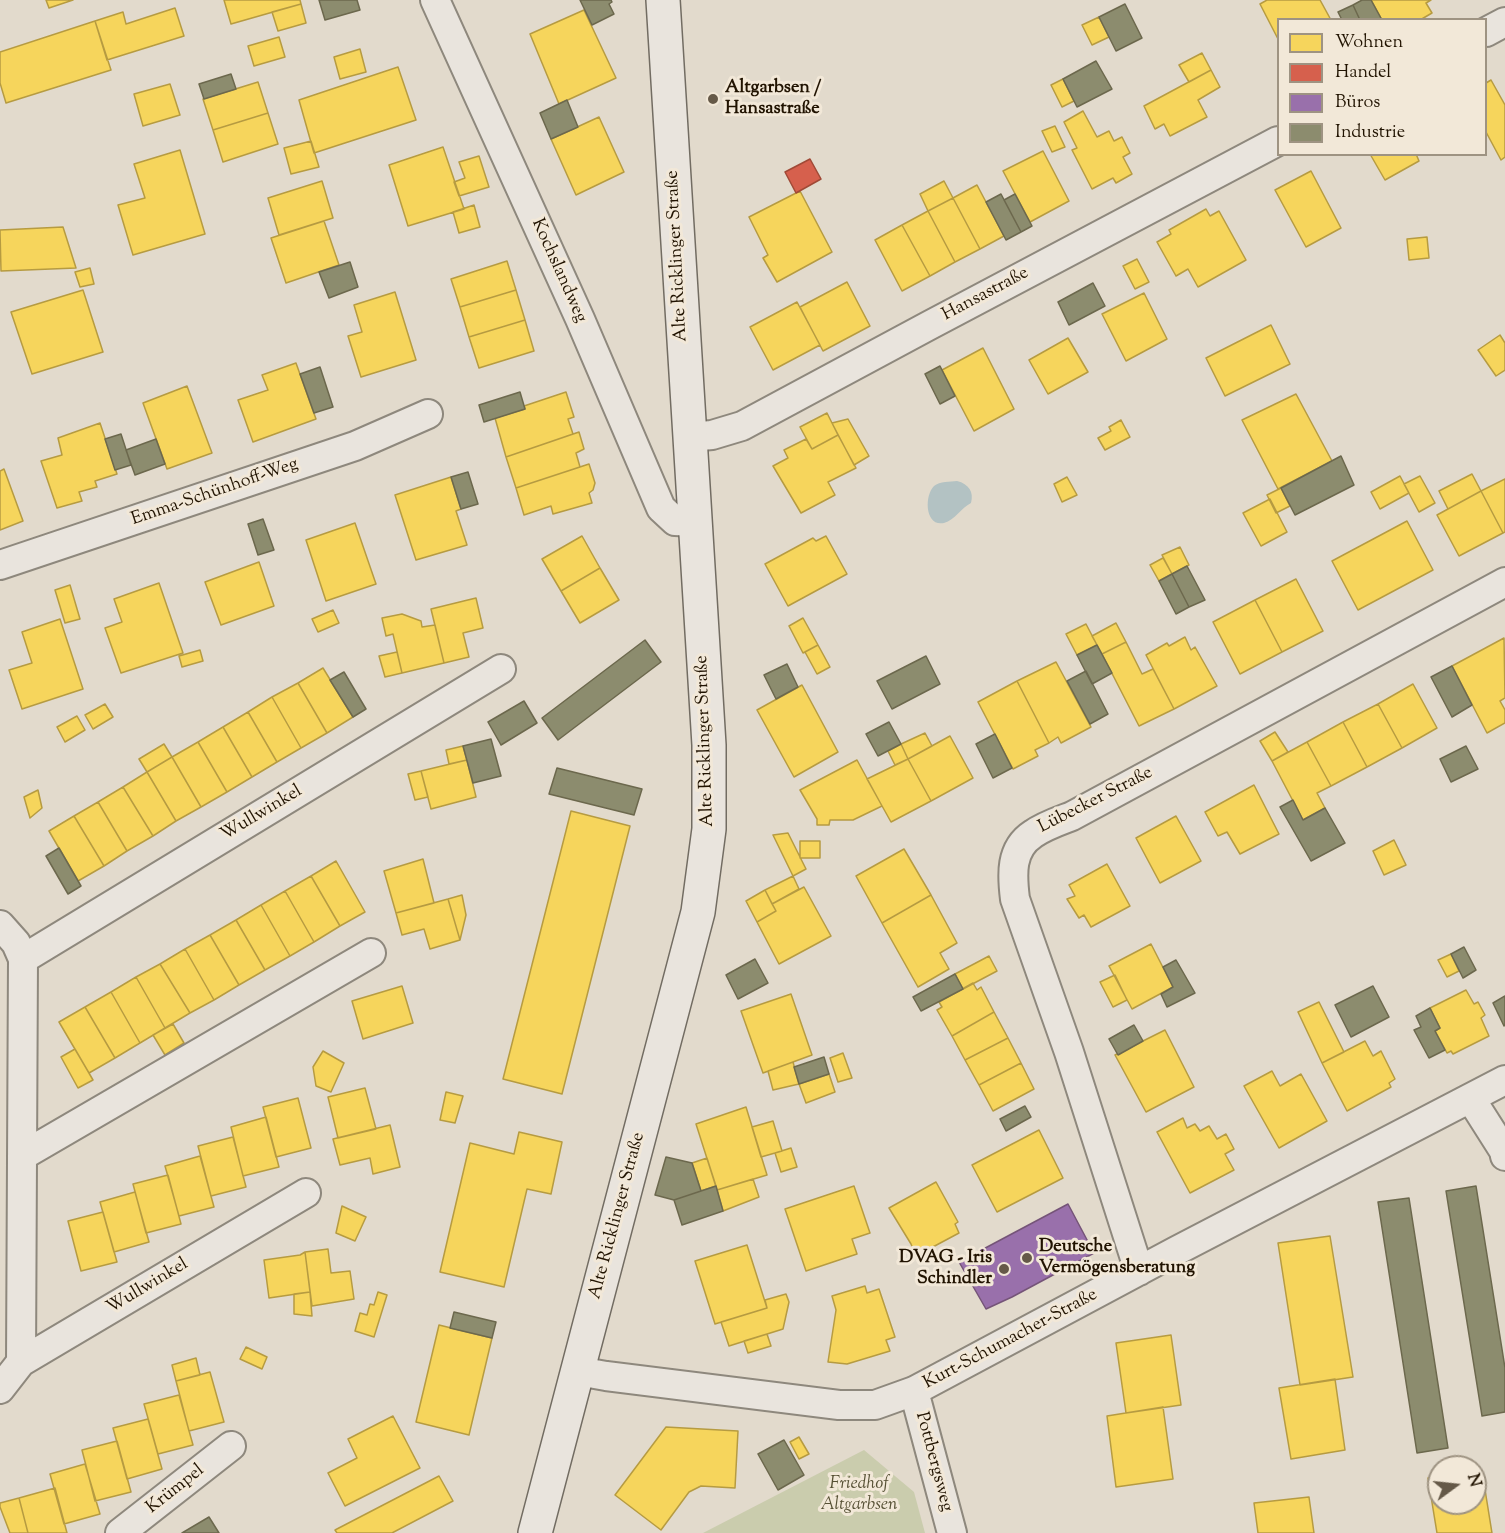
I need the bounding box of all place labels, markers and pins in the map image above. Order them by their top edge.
place label: Altgarbsen / Hansastraße [725,78,821,121]
marker: Altgarbsen / Hansastraße [706,92,720,106]
place label: Deutsche Vermögensberatung [1039,1237,1195,1280]
place label: DVAG - Iris Schindler [899,1248,992,1290]
marker: Deutsche Vermögensberatung [1020,1251,1034,1265]
marker: DVAG - Iris Schindler [997,1262,1011,1276]

